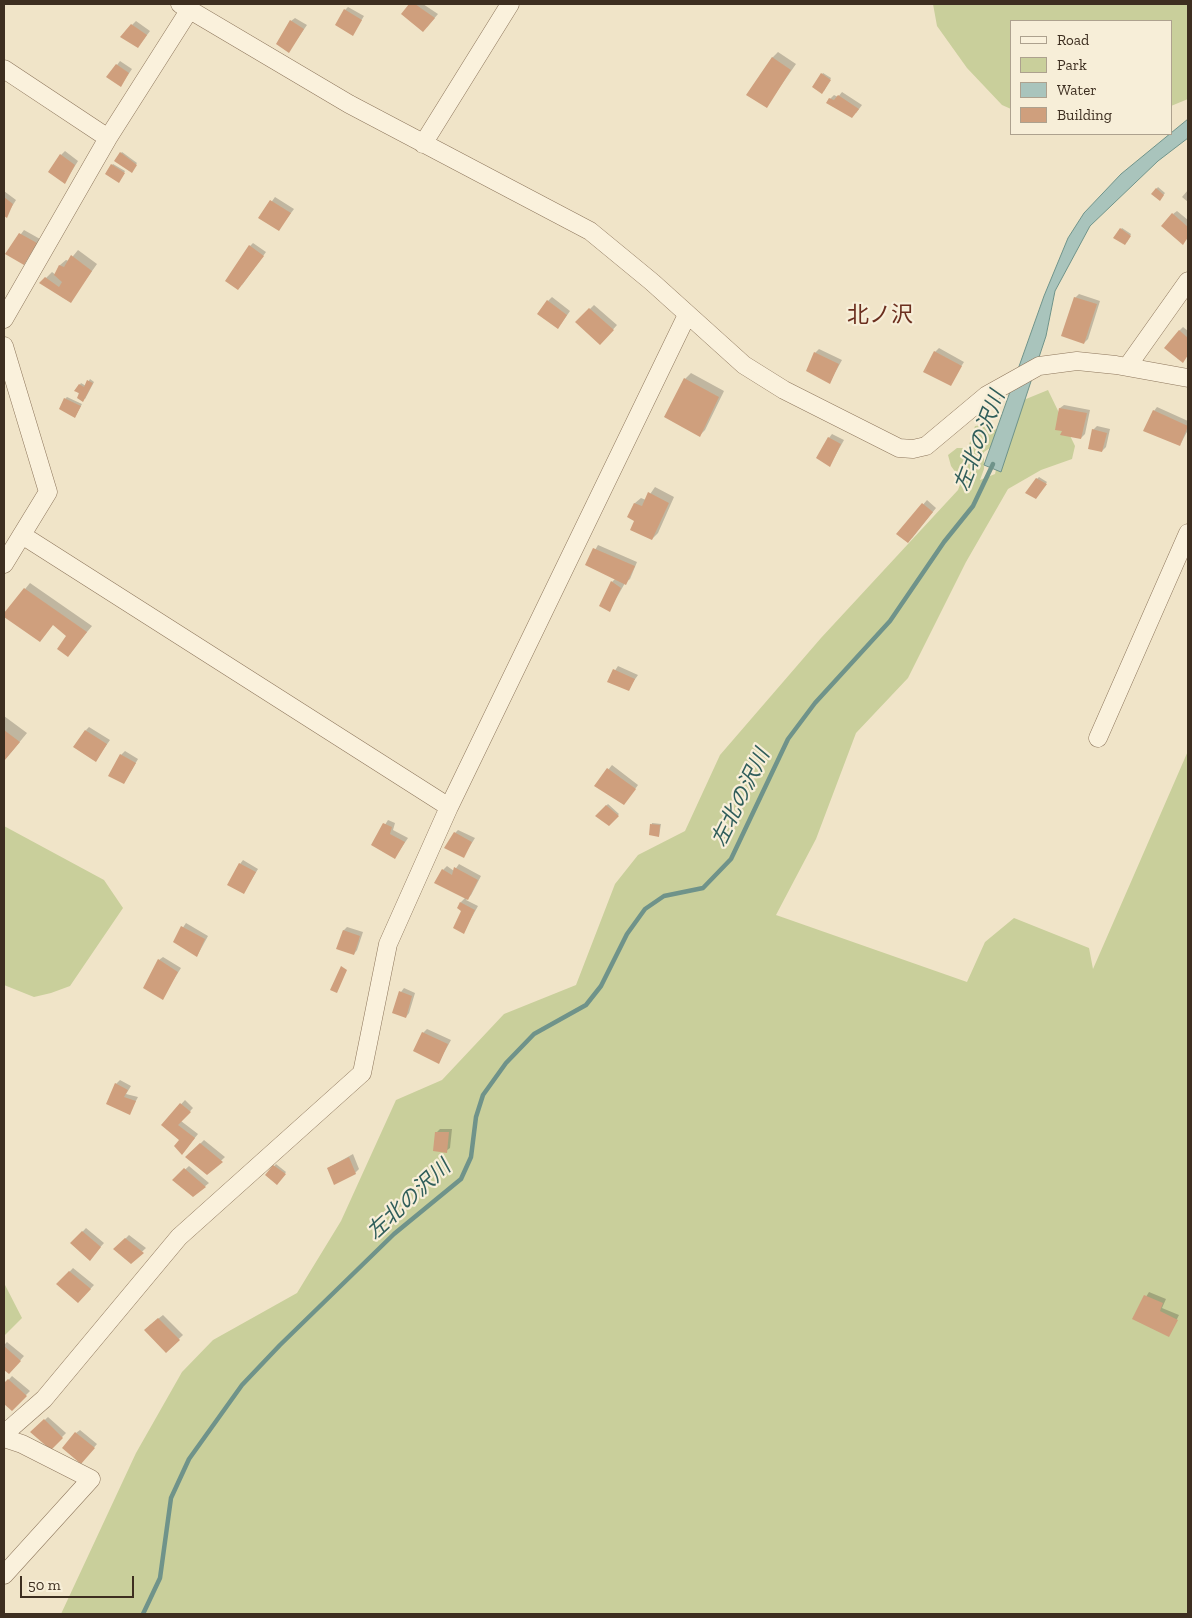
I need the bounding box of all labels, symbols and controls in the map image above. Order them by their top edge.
legend [1010,20,1172,135]
text: Road [1057,31,1089,49]
text: Park [1057,56,1087,74]
text: Water [1057,81,1097,99]
text: Building [1057,106,1112,124]
district label: 北ノ沢 [847,303,913,329]
water label: 左北の沢川 [949,387,1011,495]
water label: 左北の沢川 [707,745,775,851]
water label: 左北の沢川 [362,1155,456,1245]
scale bar [22,1566,136,1598]
text: 50 m [28,1576,61,1594]

